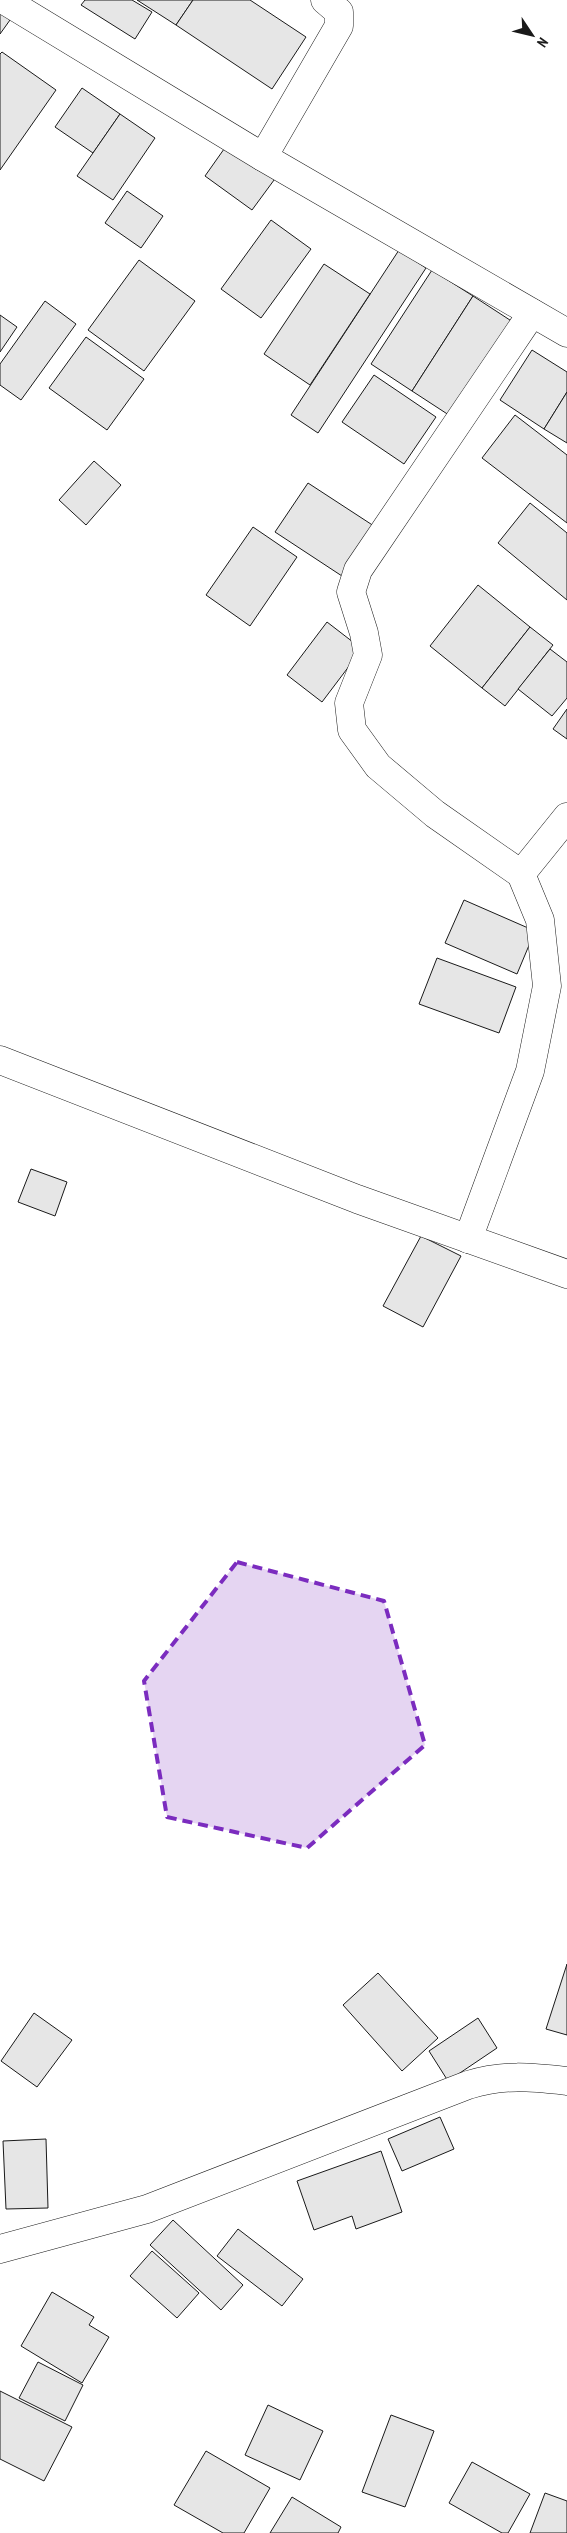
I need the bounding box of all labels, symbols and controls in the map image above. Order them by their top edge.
north arrow [507,10,557,60]
text: N [533,34,552,51]

